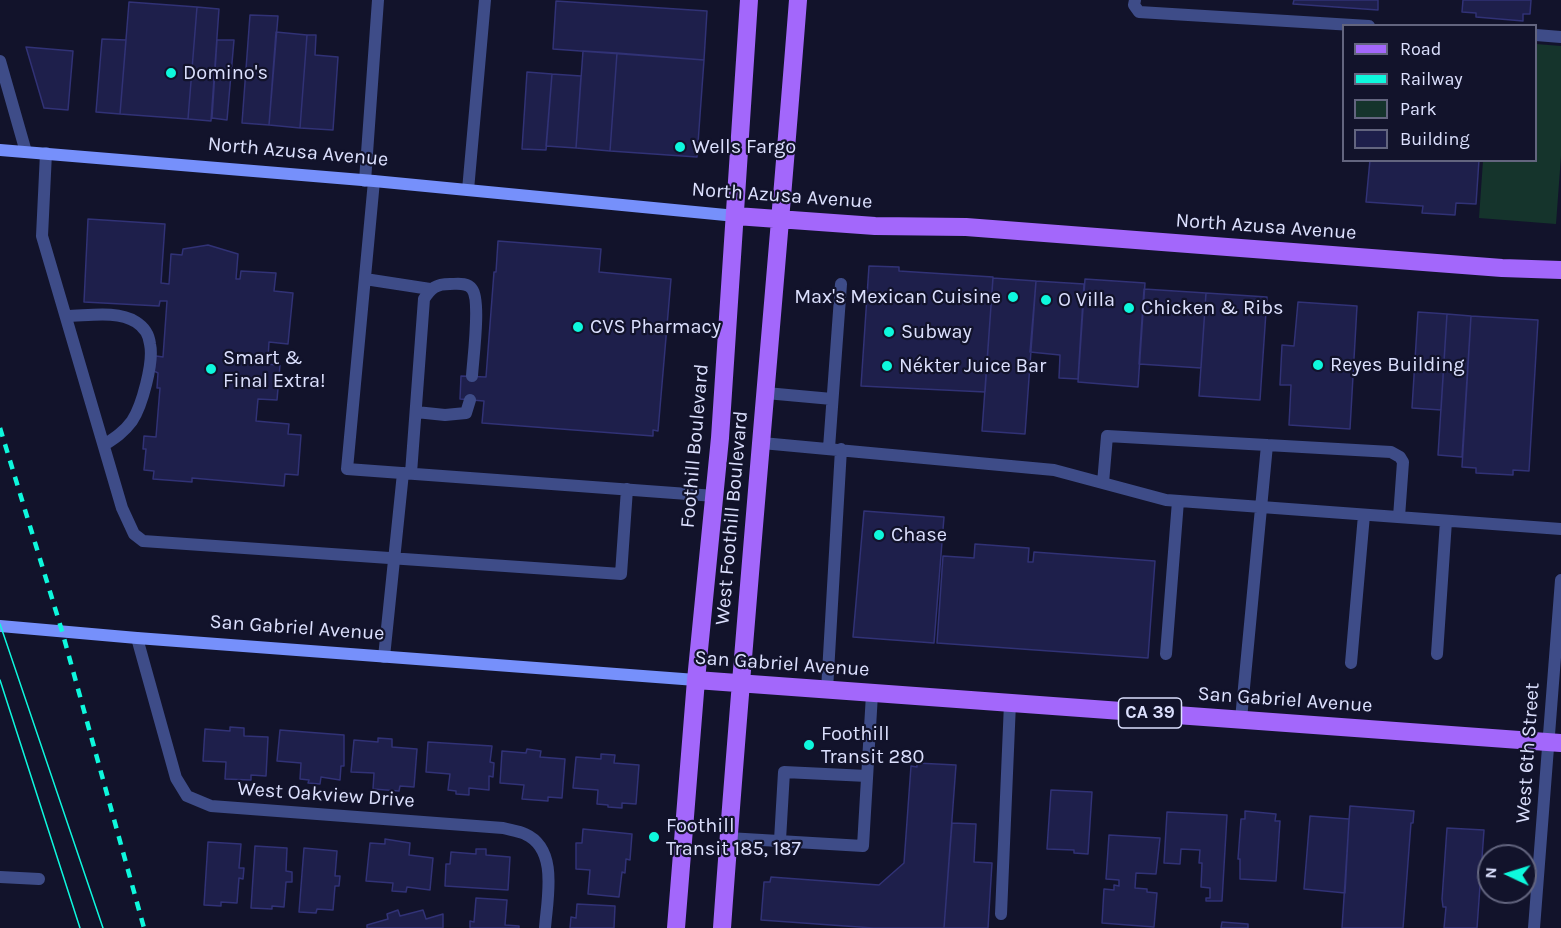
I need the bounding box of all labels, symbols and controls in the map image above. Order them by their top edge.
legend [1342,24,1537,162]
text: Road [1400,38,1441,60]
place label: Domino's [183,61,268,85]
marker: Domino's [164,66,178,80]
text: Railway [1400,68,1463,90]
text: Park [1400,98,1437,120]
text: Building [1400,128,1470,150]
street label: North Azusa Avenue [207,132,389,172]
place label: Wells Fargo [692,135,796,159]
marker: Wells Fargo [673,140,687,154]
street label: North Azusa Avenue [691,178,873,214]
street label: North Azusa Avenue [1175,209,1357,245]
place label: Max's Mexican Cuisine [794,285,1001,309]
place label: O Villa [1058,288,1115,312]
marker: Max's Mexican Cuisine [1006,290,1020,304]
marker: O Villa [1039,293,1053,307]
place label: Chicken & Ribs [1141,296,1284,320]
marker: Chicken & Ribs [1122,301,1136,315]
place label: CVS Pharmacy [590,315,721,339]
marker: CVS Pharmacy [571,320,585,334]
place label: Subway [901,320,972,344]
marker: Subway [882,325,896,339]
place label: Smart & Final Extra! [223,346,326,393]
place label: Reyes Building [1330,353,1465,377]
place label: Nékter Juice Bar [899,354,1046,378]
marker: Reyes Building [1311,358,1325,372]
marker: Nékter Juice Bar [880,359,894,373]
marker: Smart & Final Extra! [204,362,218,376]
street label: Foothill Boulevard [676,363,714,529]
street label: West Foothill Boulevard [711,410,753,626]
place label: Chase [891,523,947,547]
marker: Chase [872,528,886,542]
street label: San Gabriel Avenue [209,610,385,646]
street label: San Gabriel Avenue [694,646,870,682]
street label: San Gabriel Avenue [1197,682,1373,718]
street label: West 6th Street [1511,682,1545,824]
road number: CA 39 [1118,698,1182,728]
place label: Foothill Transit 280 [821,722,924,769]
marker: Foothill Transit 280 [802,738,816,752]
street label: West Oakview Drive [237,777,415,813]
place label: Foothill Transit 185, 187 [666,814,801,861]
marker: Foothill Transit 185, 187 [647,830,661,844]
north arrow [1477,844,1537,904]
text: N [1481,866,1500,879]

